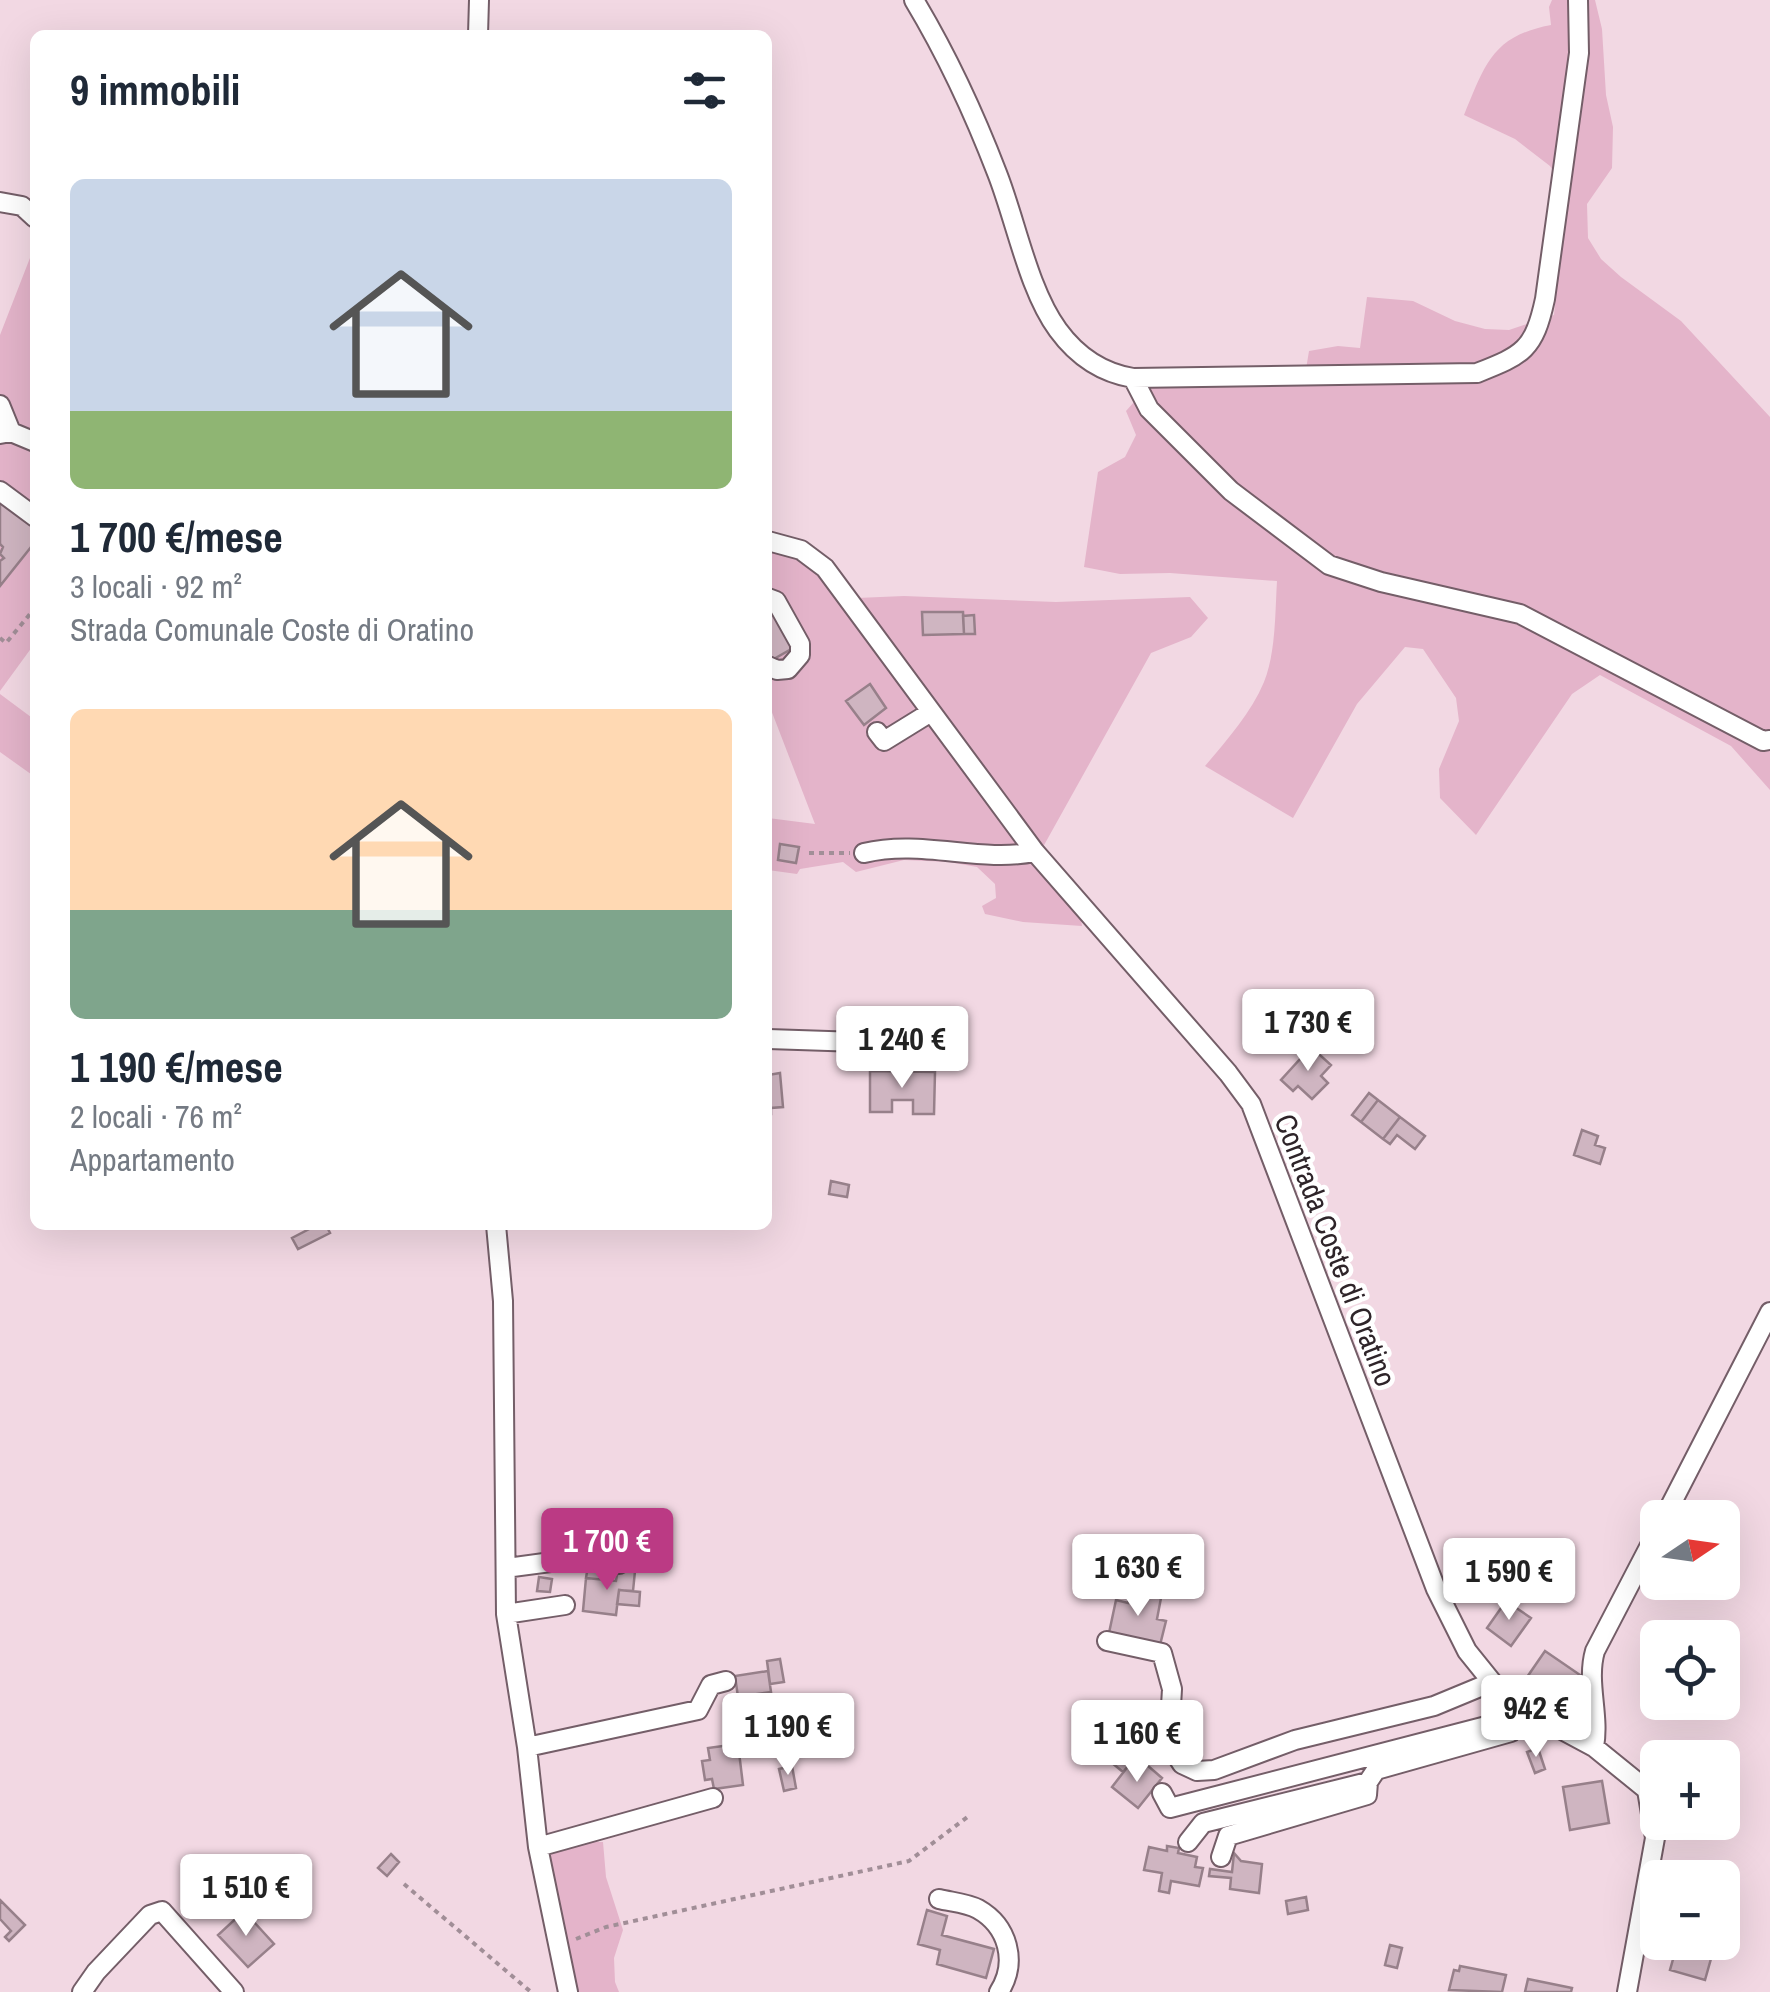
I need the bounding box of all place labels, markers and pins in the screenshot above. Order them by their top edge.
pin: 1 730 € [1216,989,1400,1074]
pin: 1 240 € [810,1006,994,1091]
pin: 1 700 € [515,1508,699,1593]
pin: 1 630 € [1046,1534,1230,1619]
pin: 1 590 € [1417,1538,1601,1623]
pin: 942 € [1466,1675,1606,1760]
pin: 1 190 € [696,1693,880,1778]
pin: 1 160 € [1045,1700,1229,1785]
pin: 1 510 € [154,1854,338,1939]

